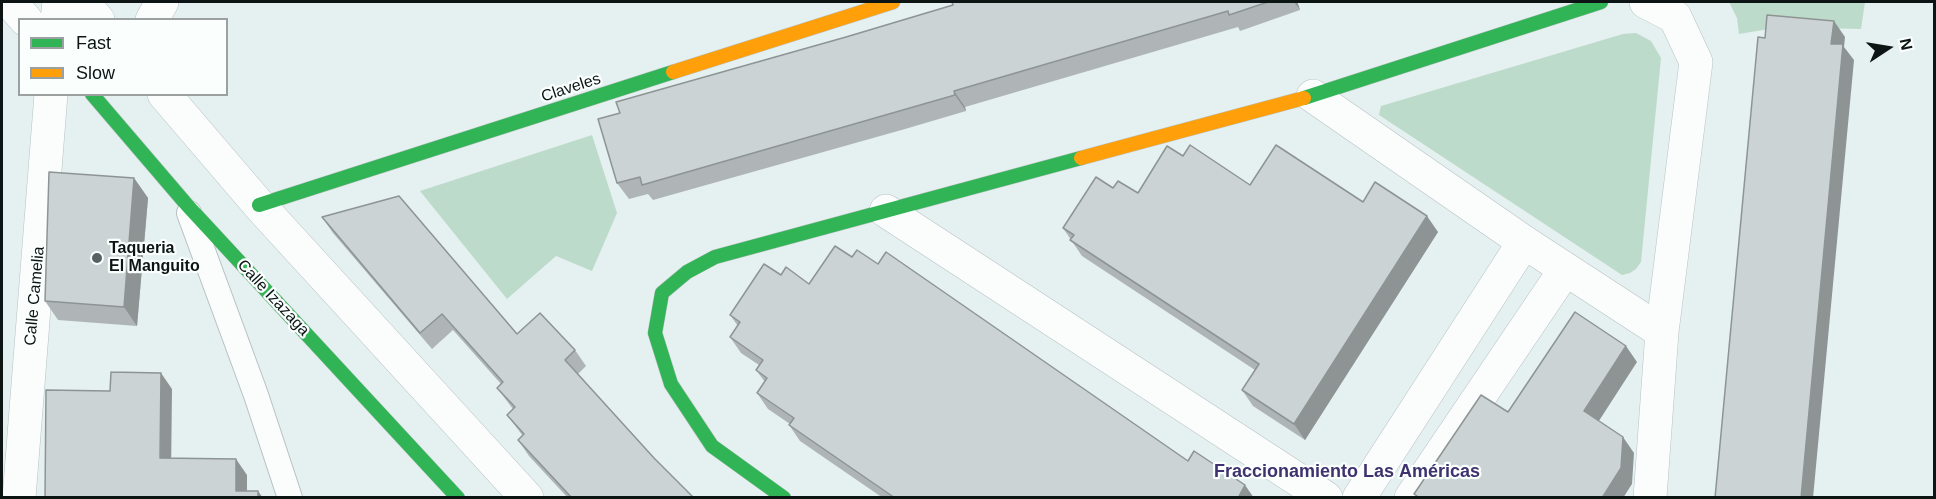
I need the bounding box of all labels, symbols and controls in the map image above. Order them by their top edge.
legend [18,18,228,96]
north arrow [1858,18,1918,78]
text: Fast [76,33,111,53]
text: N [1897,37,1916,52]
text: Slow [76,63,115,83]
street label: Claveles [539,69,603,107]
place label: Taqueria El Manguito [109,239,200,277]
street label: Calle Camelia [21,246,49,346]
marker: Taqueria El Manguito [90,251,104,265]
street label: Calle Izazaga [233,256,313,340]
district label: Fraccionamiento Las Américas [1214,461,1480,483]

